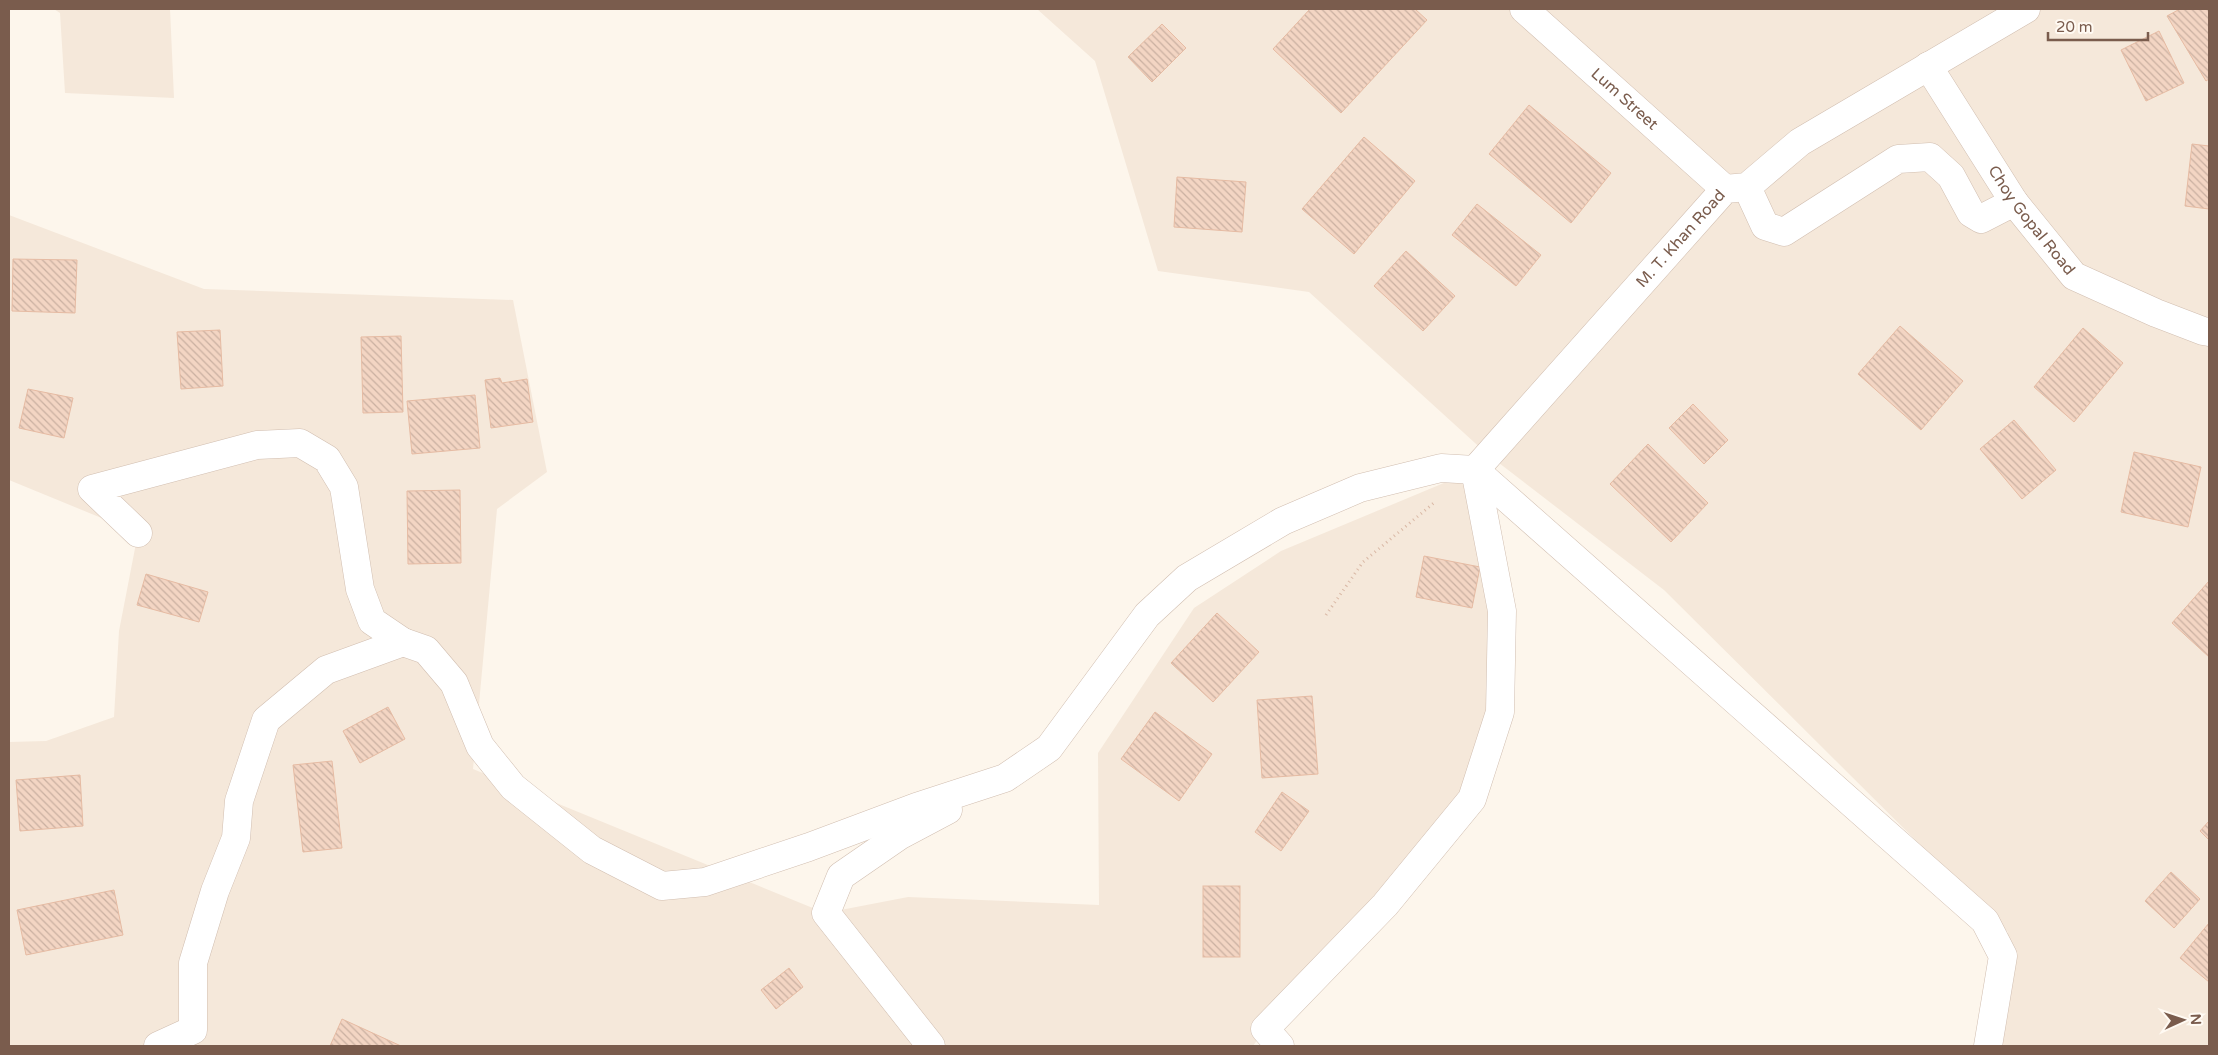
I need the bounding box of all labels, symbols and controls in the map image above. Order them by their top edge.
scale bar [2048,10,2148,42]
text: 20 m [2056,18,2093,36]
street label: Lum Street [1587,64,1662,134]
street label: Choy Gopal Road [1984,162,2079,279]
street label: M. T. Khan Road [1632,185,1730,292]
north arrow [2158,995,2208,1045]
text: N [2187,1013,2204,1025]

